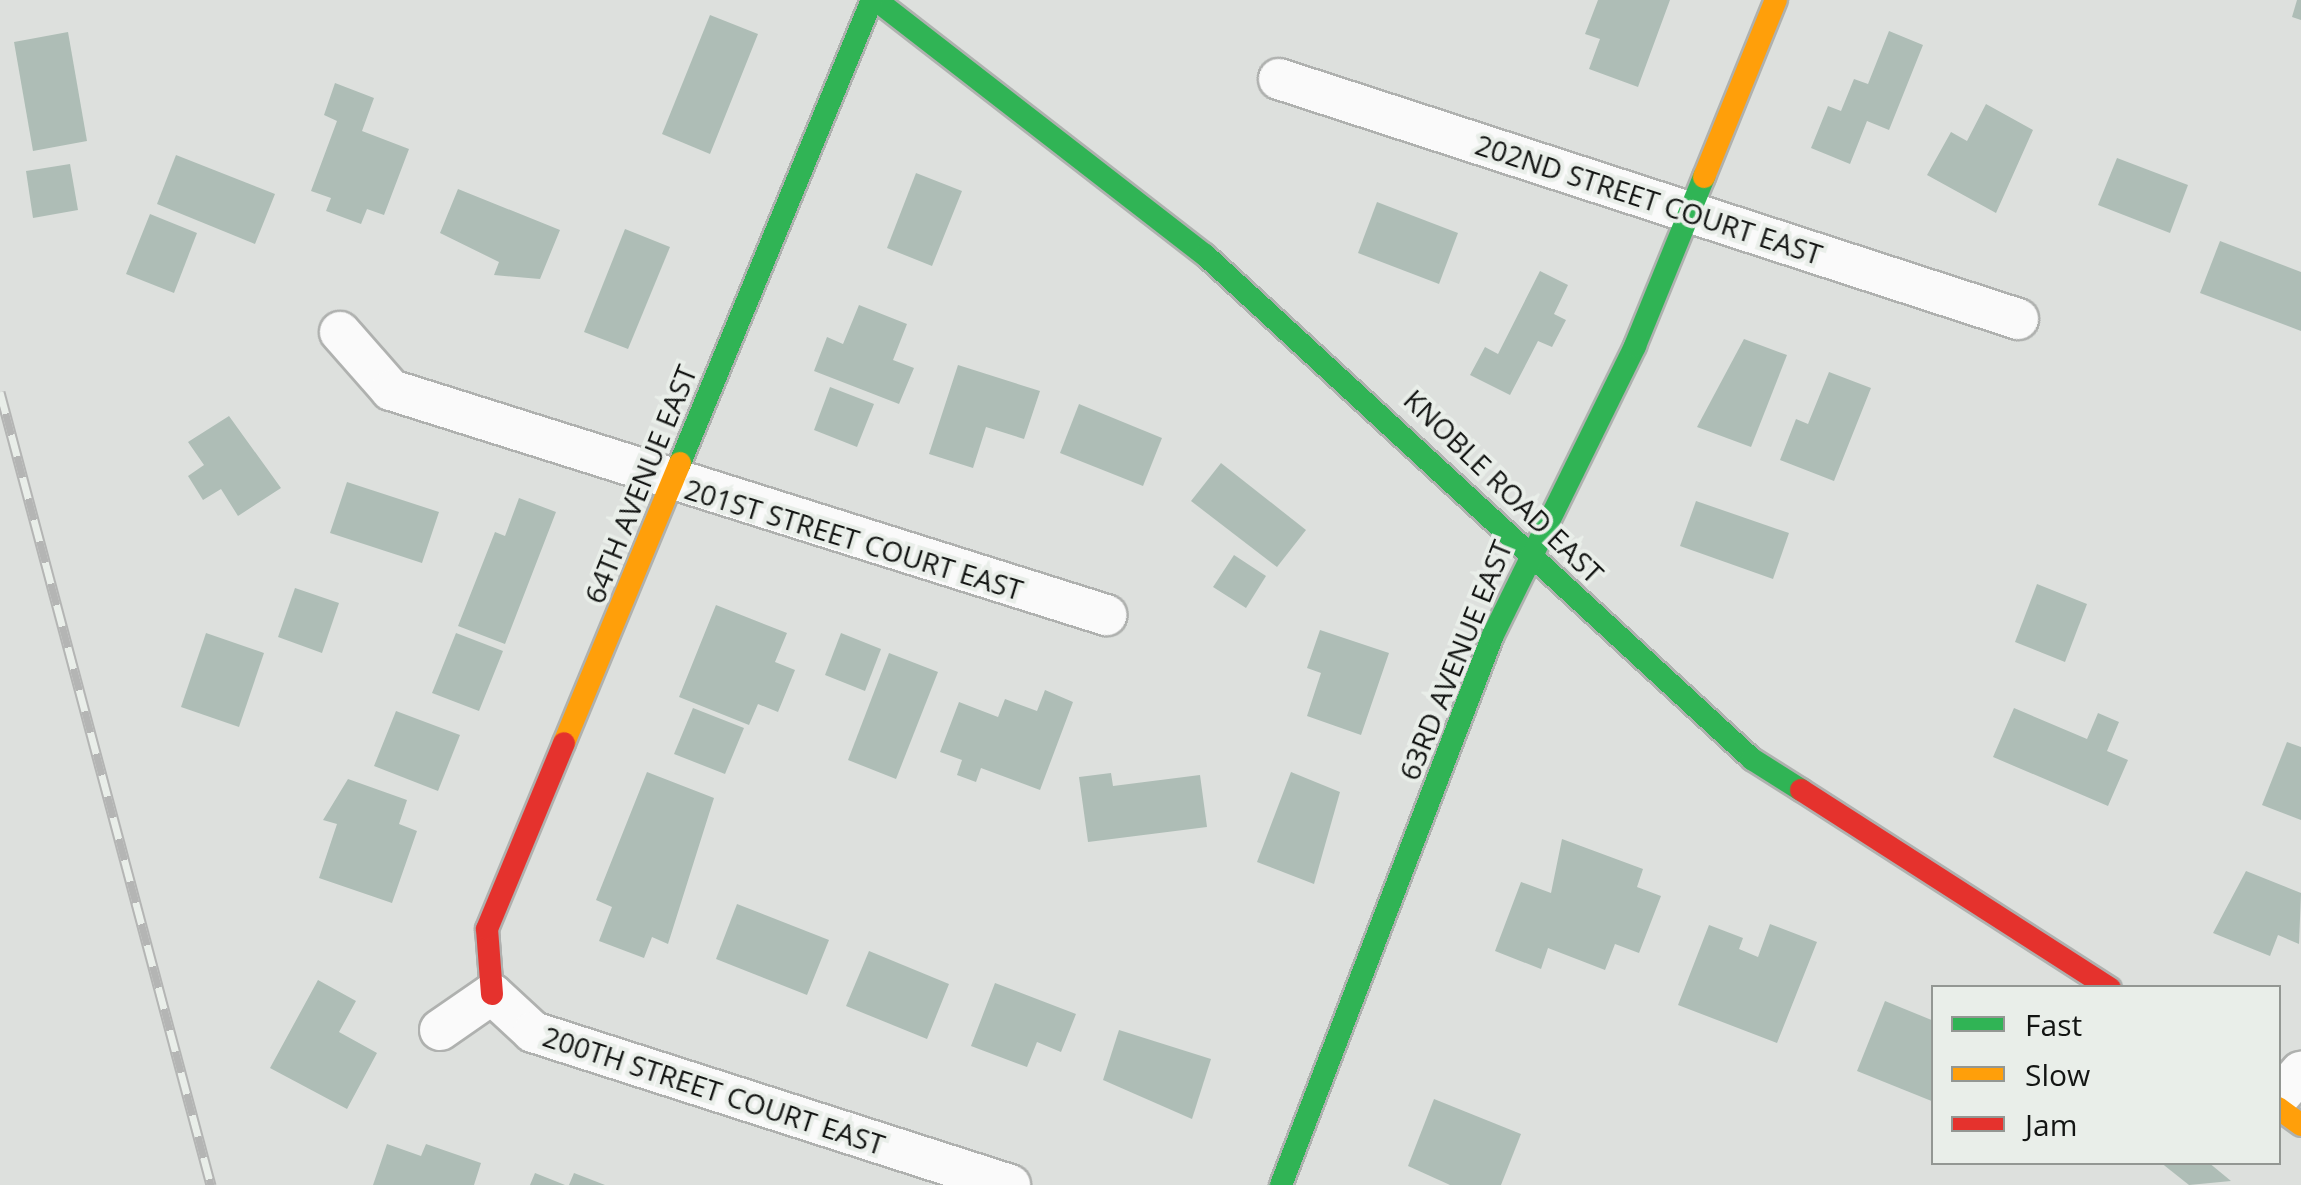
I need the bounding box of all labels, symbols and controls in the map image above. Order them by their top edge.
street label: 202ND STREET COURT EAST [1471,127,1827,271]
street label: 64TH AVENUE EAST [577,360,703,608]
street label: KNOBLE ROAD EAST [1397,382,1611,590]
street label: 201ST STREET COURT EAST [681,472,1027,606]
street label: 63RD AVENUE EAST [1392,535,1518,785]
legend [1931,985,2281,1165]
text: Fast [2025,1004,2082,1045]
street label: 200TH STREET COURT EAST [539,1019,889,1161]
text: Slow [2025,1054,2090,1095]
text: Jam [2025,1104,2078,1145]

